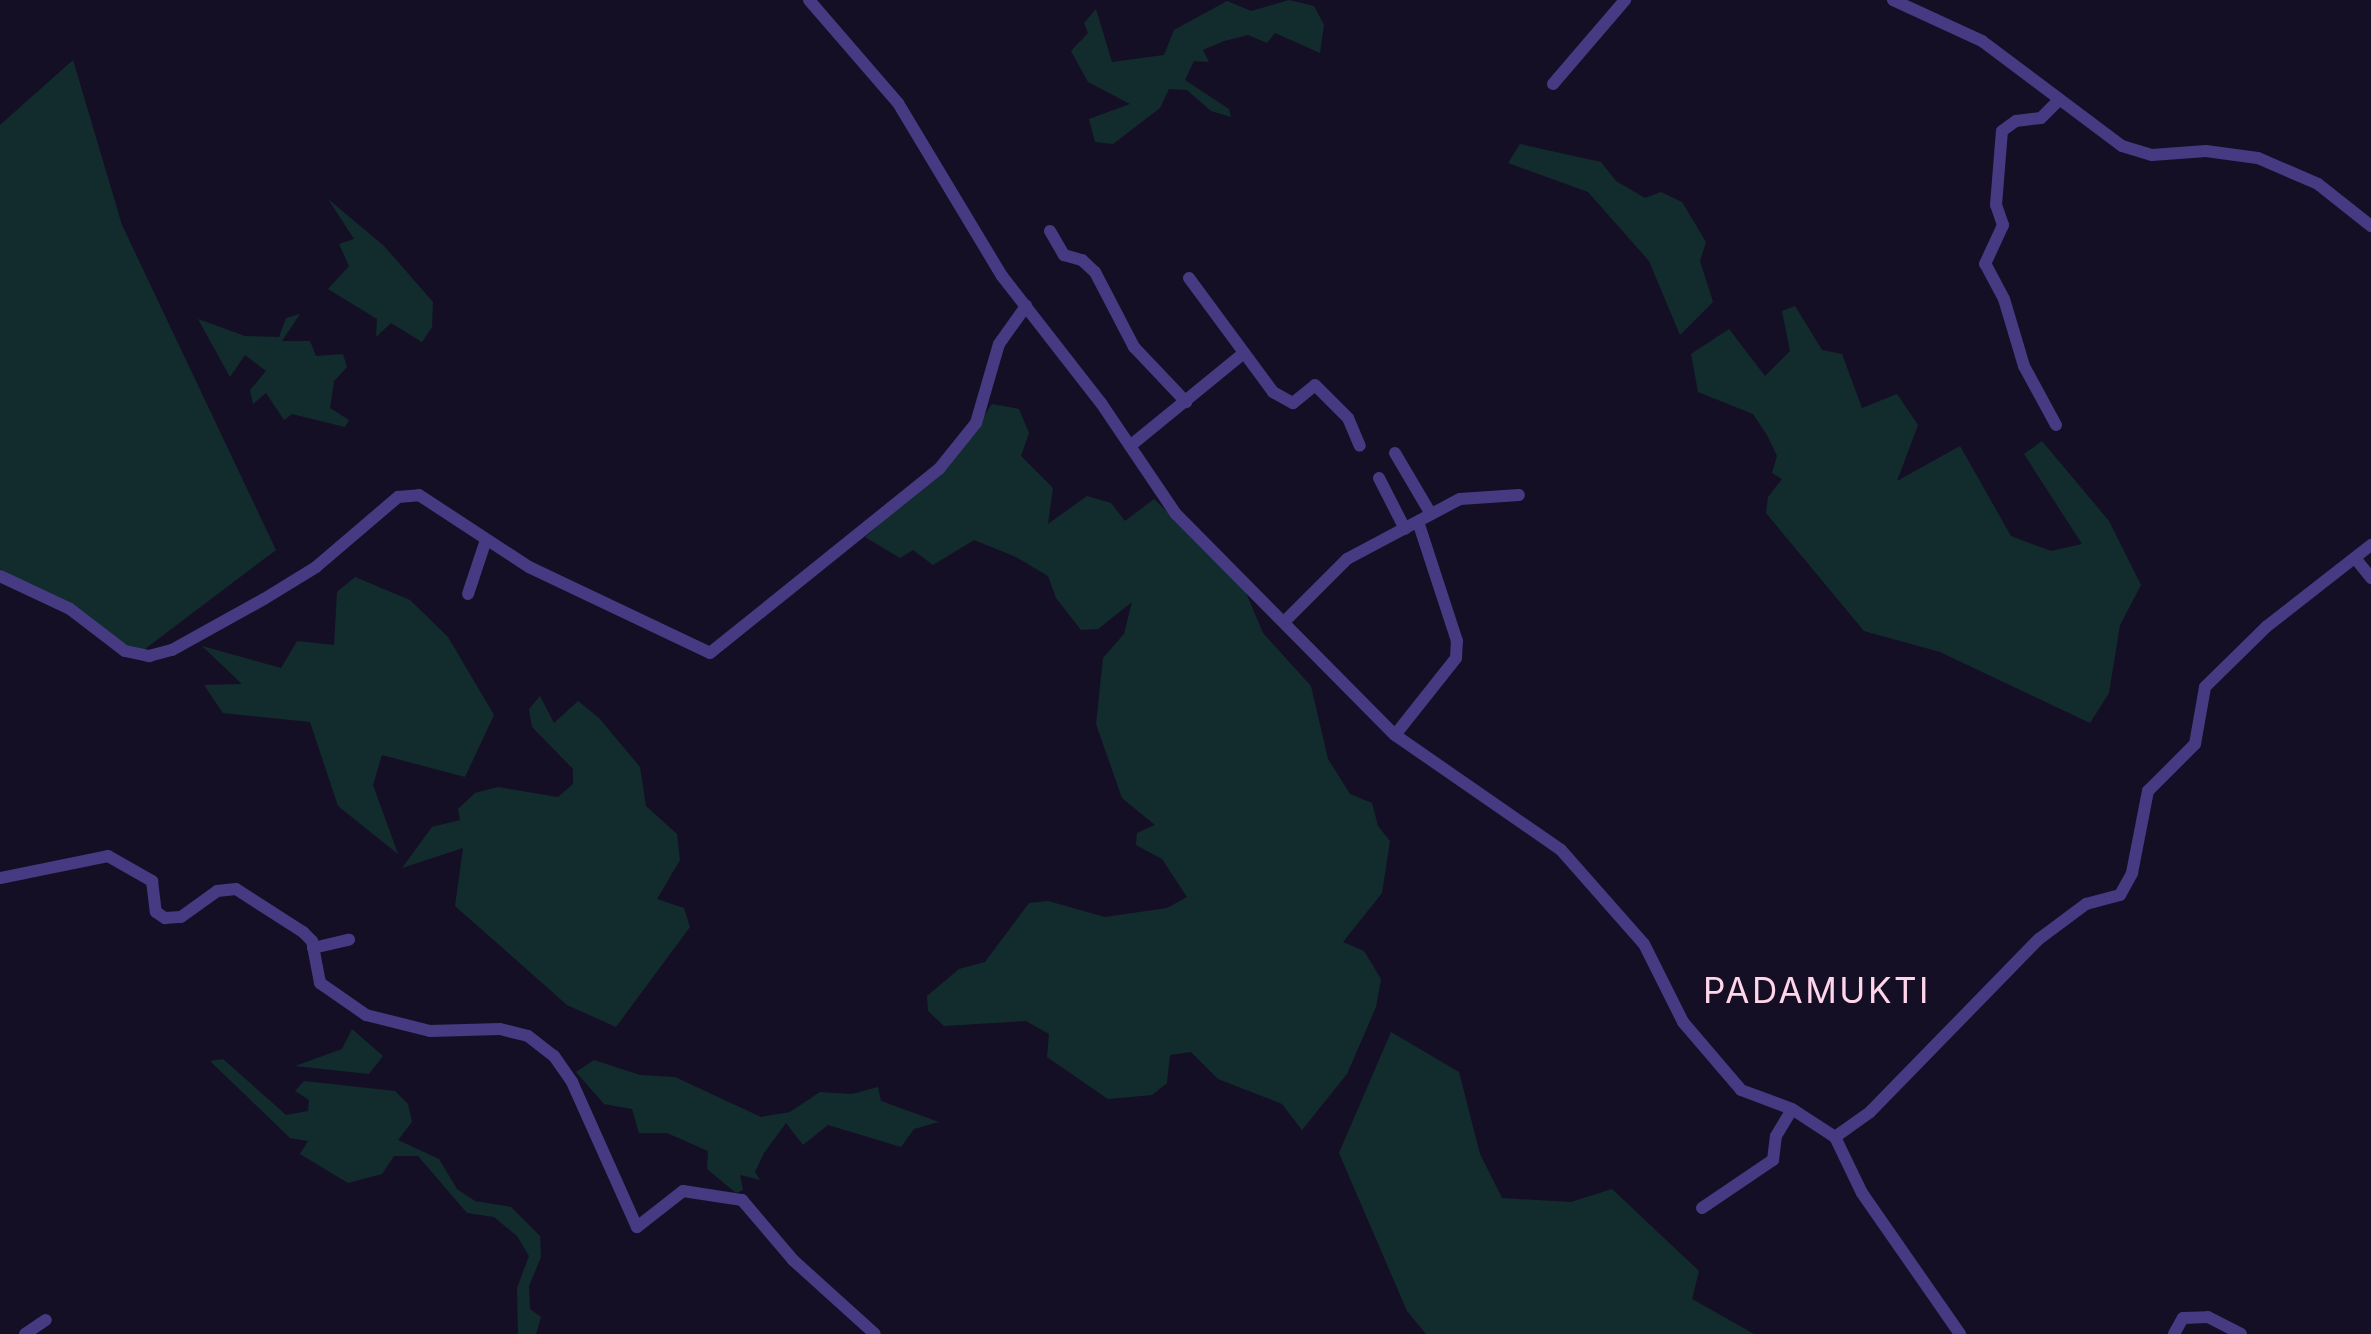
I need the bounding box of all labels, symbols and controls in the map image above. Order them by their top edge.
district label: PADAMUKTI [1703,969,1931,1011]

